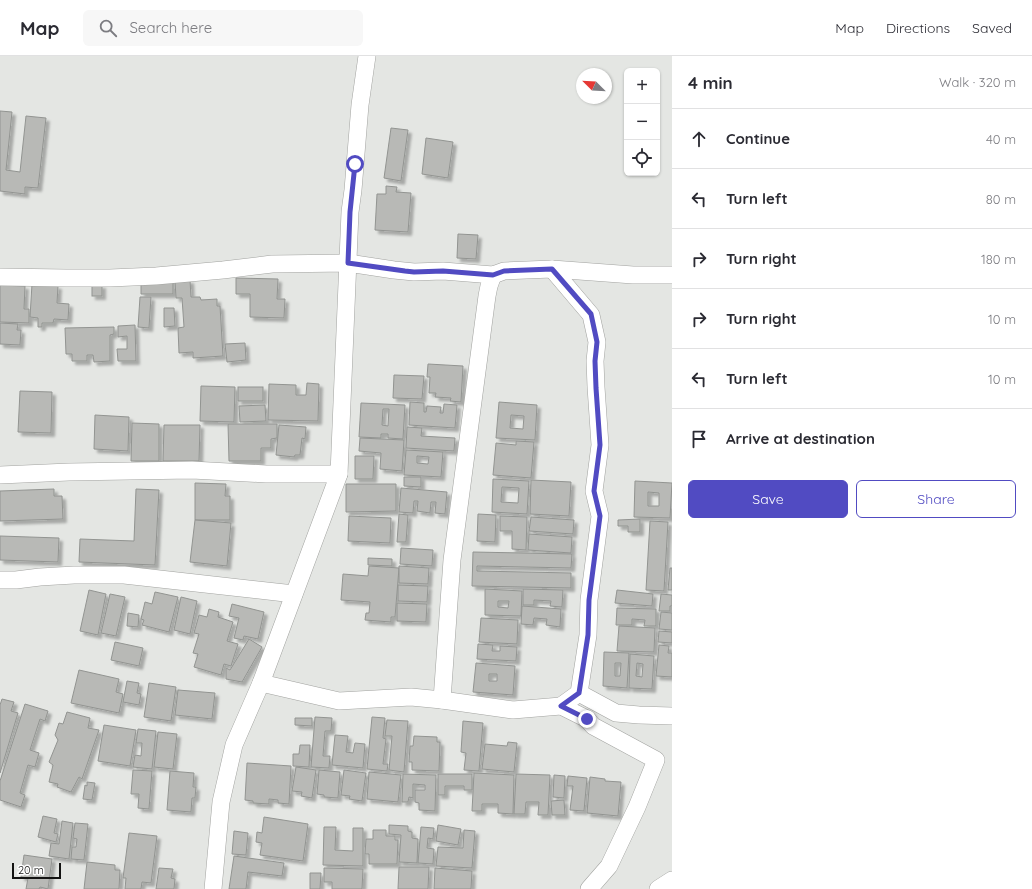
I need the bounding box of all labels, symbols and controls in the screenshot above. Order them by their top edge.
search box [83,10,363,46]
text: Map [20,16,59,40]
icon: search [97,17,119,39]
text: Search here [129,18,212,37]
text: Map [835,19,864,37]
text: Directions [886,19,950,37]
text: Saved [972,19,1012,37]
north arrow [576,68,612,104]
map controls [624,68,660,176]
button: + [624,68,660,104]
text: 4 min [688,72,733,93]
text: Walk · 320 m [939,74,1016,90]
button: − [624,104,660,140]
icon: ahead [688,128,710,150]
text: Continue [726,129,790,148]
text: 40 m [986,131,1016,147]
button: locate [624,140,660,176]
route start [346,155,364,173]
icon: left [688,188,710,210]
text: Turn left [726,189,788,208]
text: 80 m [986,191,1016,207]
icon: right [688,248,710,270]
text: Turn right [726,249,797,268]
text: 180 m [981,251,1016,267]
icon: right [688,308,710,330]
text: Turn right [726,309,797,328]
text: 10 m [988,311,1016,327]
icon: left [688,368,710,390]
text: Turn left [726,369,788,388]
text: 10 m [988,371,1016,387]
icon: arrive [688,428,710,450]
text: Arrive at destination [726,429,875,448]
button: Save [688,480,848,518]
button: Share [856,480,1016,518]
route end [578,710,596,728]
scale bar [12,861,61,880]
text: 20 m [18,863,44,877]

